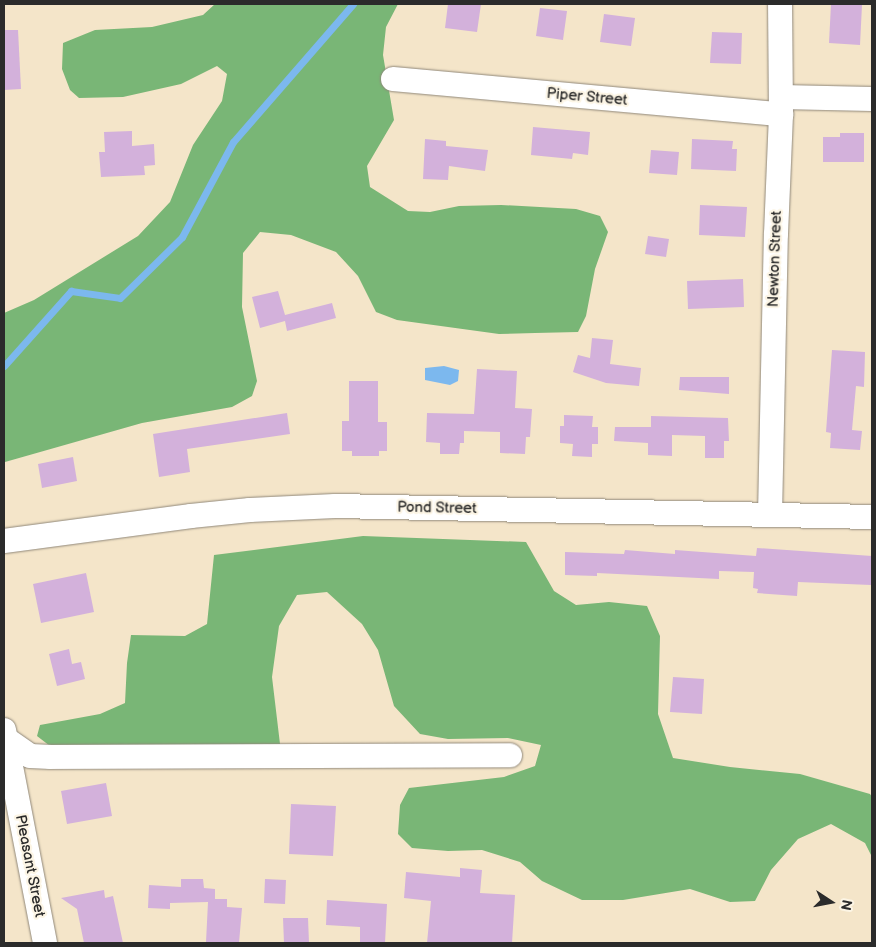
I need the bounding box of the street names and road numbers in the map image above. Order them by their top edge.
street label: Piper Street [546,84,628,110]
street label: Newton Street [764,210,786,308]
street label: Pond Street [397,498,477,518]
street label: Pleasant Street [11,813,49,919]

